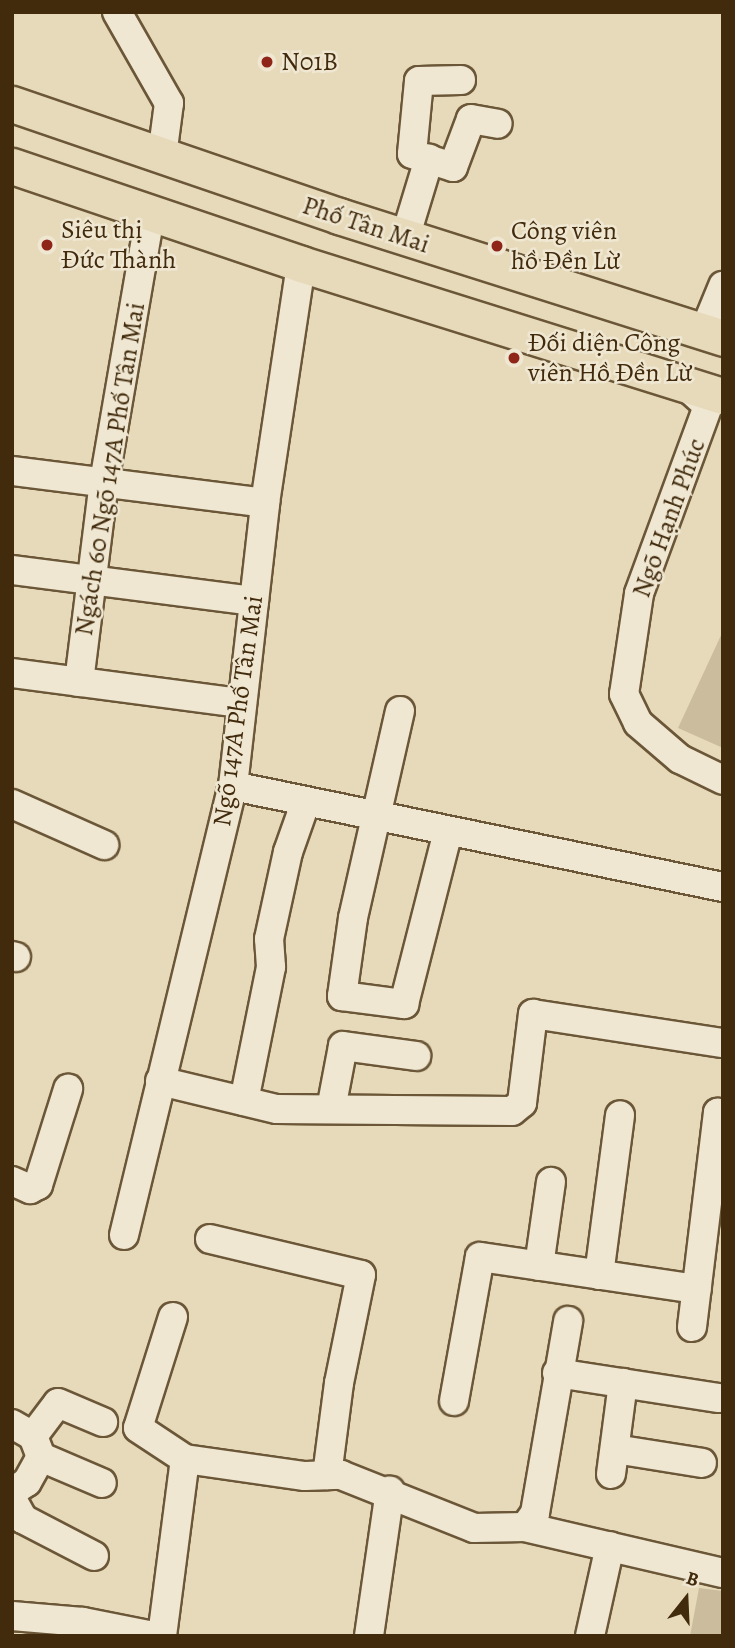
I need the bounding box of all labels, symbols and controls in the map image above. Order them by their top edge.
place label: N01B [281,46,338,78]
marker: N01B [259,54,275,70]
street label: Phố Tân Mai [298,190,434,260]
place label: Siêu thị Đức Thành [61,214,176,276]
place label: Công viên hồ Đền Lừ [511,215,620,276]
marker: Siêu thị Đức Thành [39,237,55,253]
marker: Công viên hồ Đền Lừ [489,238,505,254]
street label: Ngách 60 Ngõ 147A Phố Tân Mai [68,300,152,638]
place label: Đối diện Công viên Hồ Đền Lừ [528,327,692,388]
marker: Đối diện Công viên Hồ Đền Lừ [506,350,522,366]
street label: Ngõ Hạnh Phúc [626,434,712,602]
street label: Ngõ 147A Phố Tân Mai [206,593,270,829]
north arrow [651,1564,721,1634]
text: B [683,1565,702,1593]

